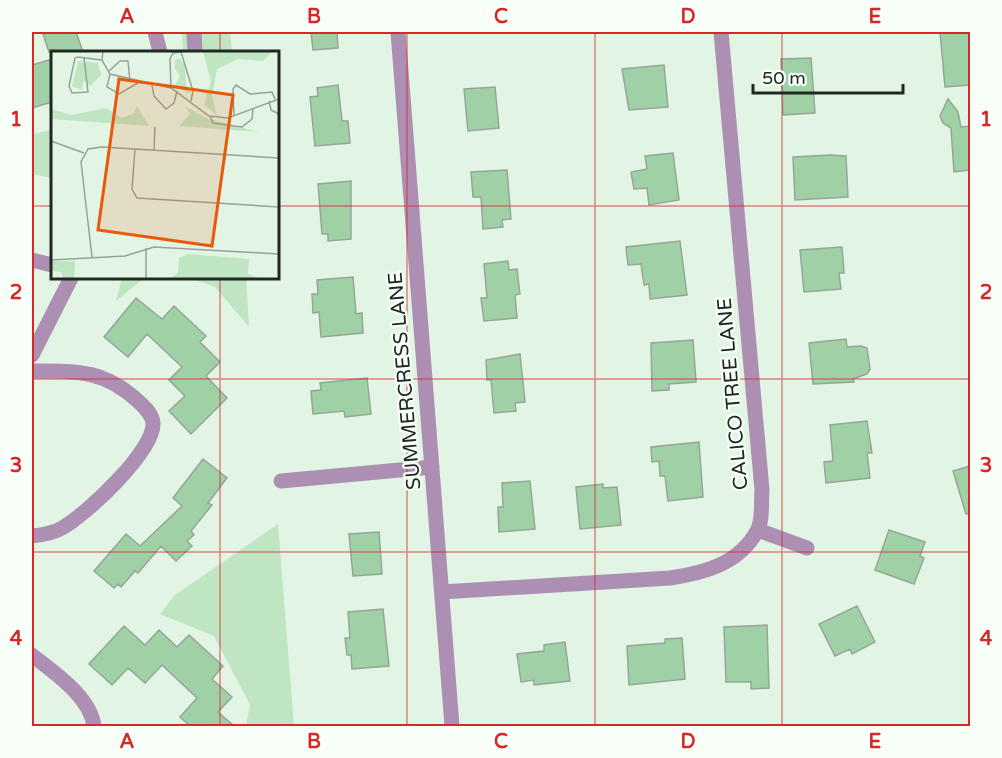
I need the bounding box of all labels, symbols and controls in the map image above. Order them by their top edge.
text: A [120,5,135,29]
text: B [307,5,321,29]
text: C [494,5,508,29]
text: D [680,5,696,29]
text: E [869,5,882,29]
inset map [51,51,279,279]
scale bar [753,57,903,95]
text: 50 m [762,67,806,89]
text: 1 [10,108,22,132]
text: 1 [980,108,992,132]
street label: SUMMERCRESS LANE [384,271,426,491]
text: 2 [10,281,22,305]
text: 2 [980,281,992,305]
street label: CALICO TREE LANE [713,297,753,491]
text: 3 [10,454,22,478]
text: 3 [980,454,992,478]
text: 4 [10,627,23,651]
text: 4 [980,627,993,651]
text: A [120,730,135,754]
text: B [307,730,321,754]
text: C [494,730,508,754]
text: D [680,730,696,754]
text: E [869,730,882,754]

